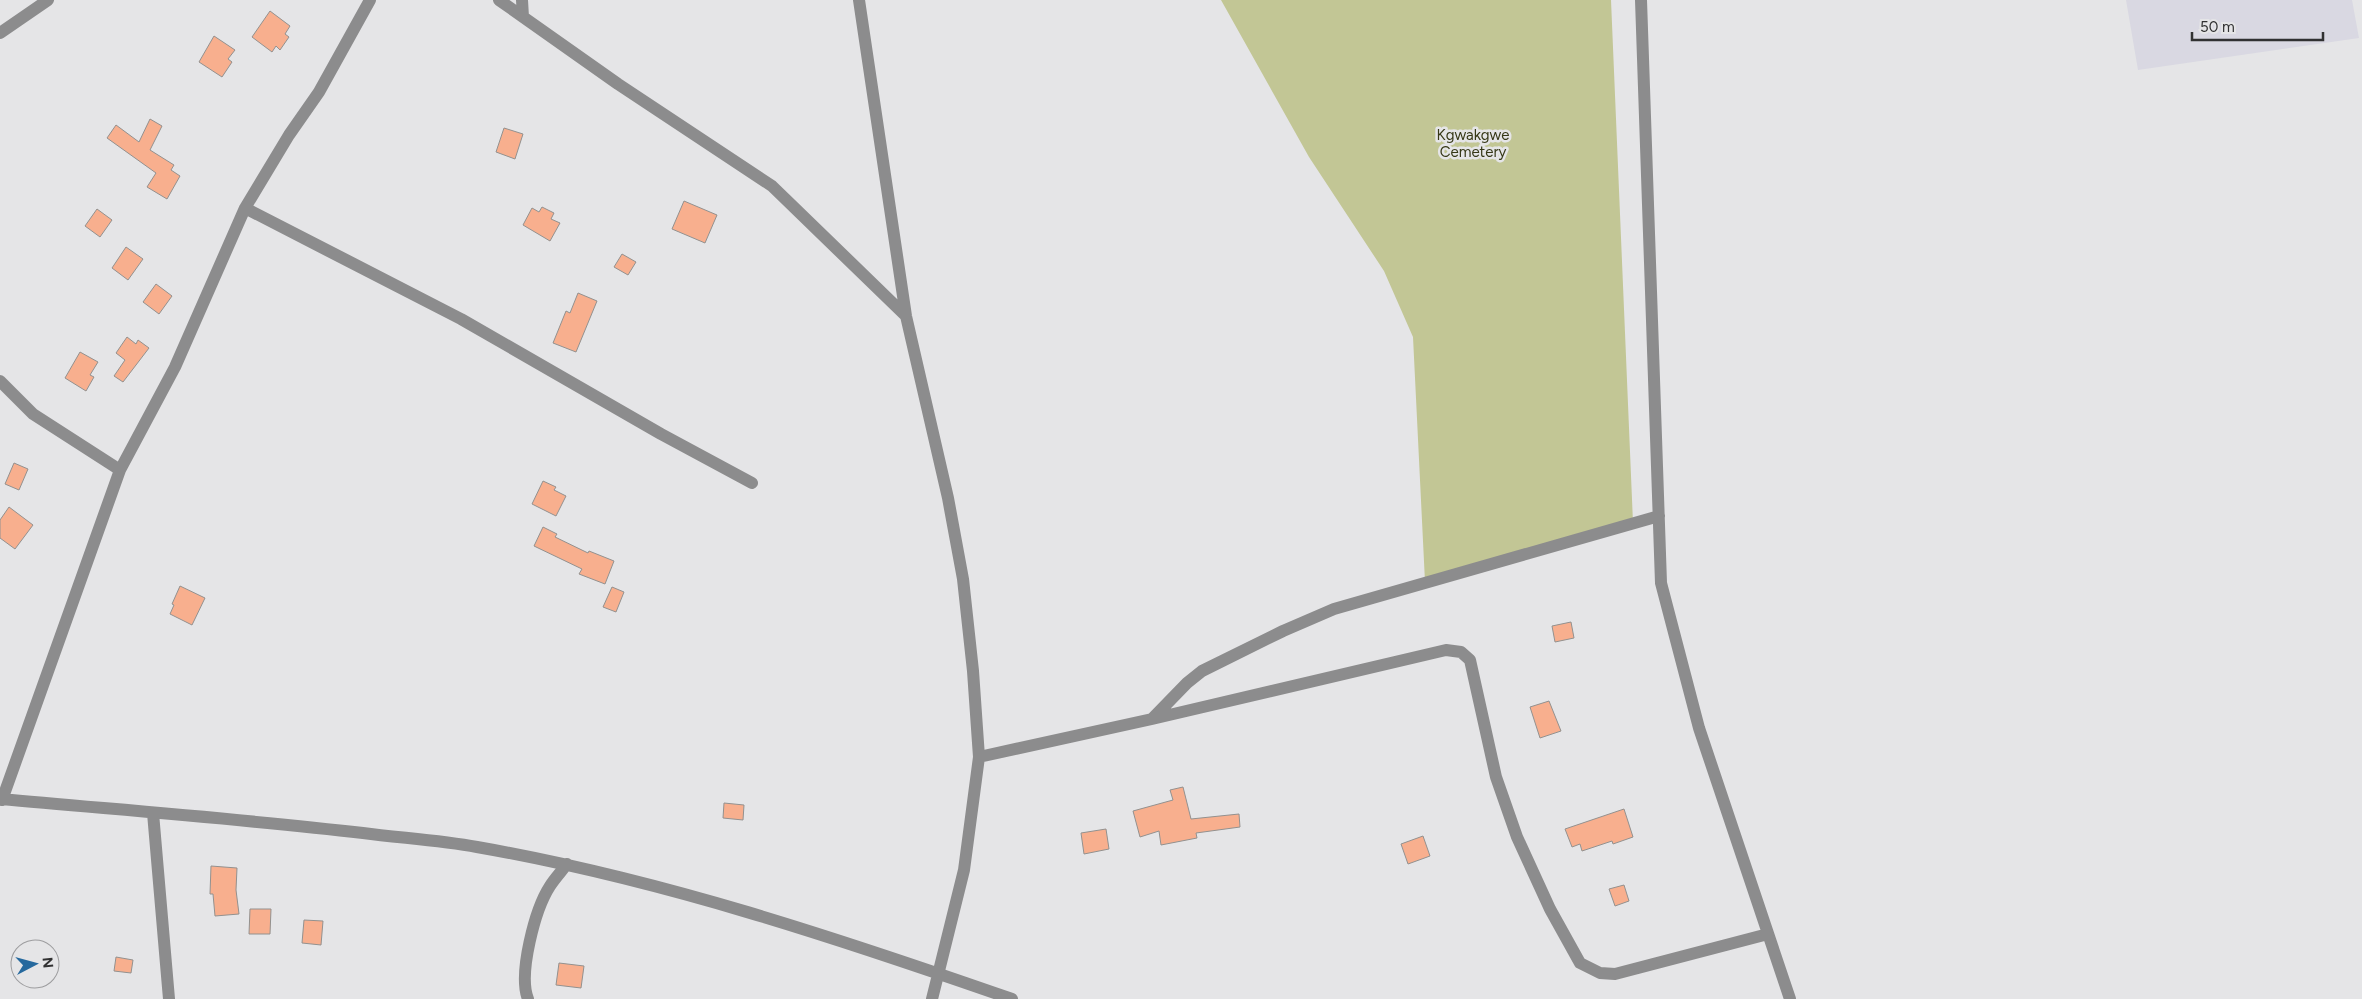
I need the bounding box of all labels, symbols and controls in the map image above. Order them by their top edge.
scale bar [2192,10,2323,42]
text: 50 m [2200,18,2235,36]
park label: Kgwakgwe Cemetery [1437,126,1509,161]
north arrow [10,939,60,989]
text: N [38,956,56,969]

